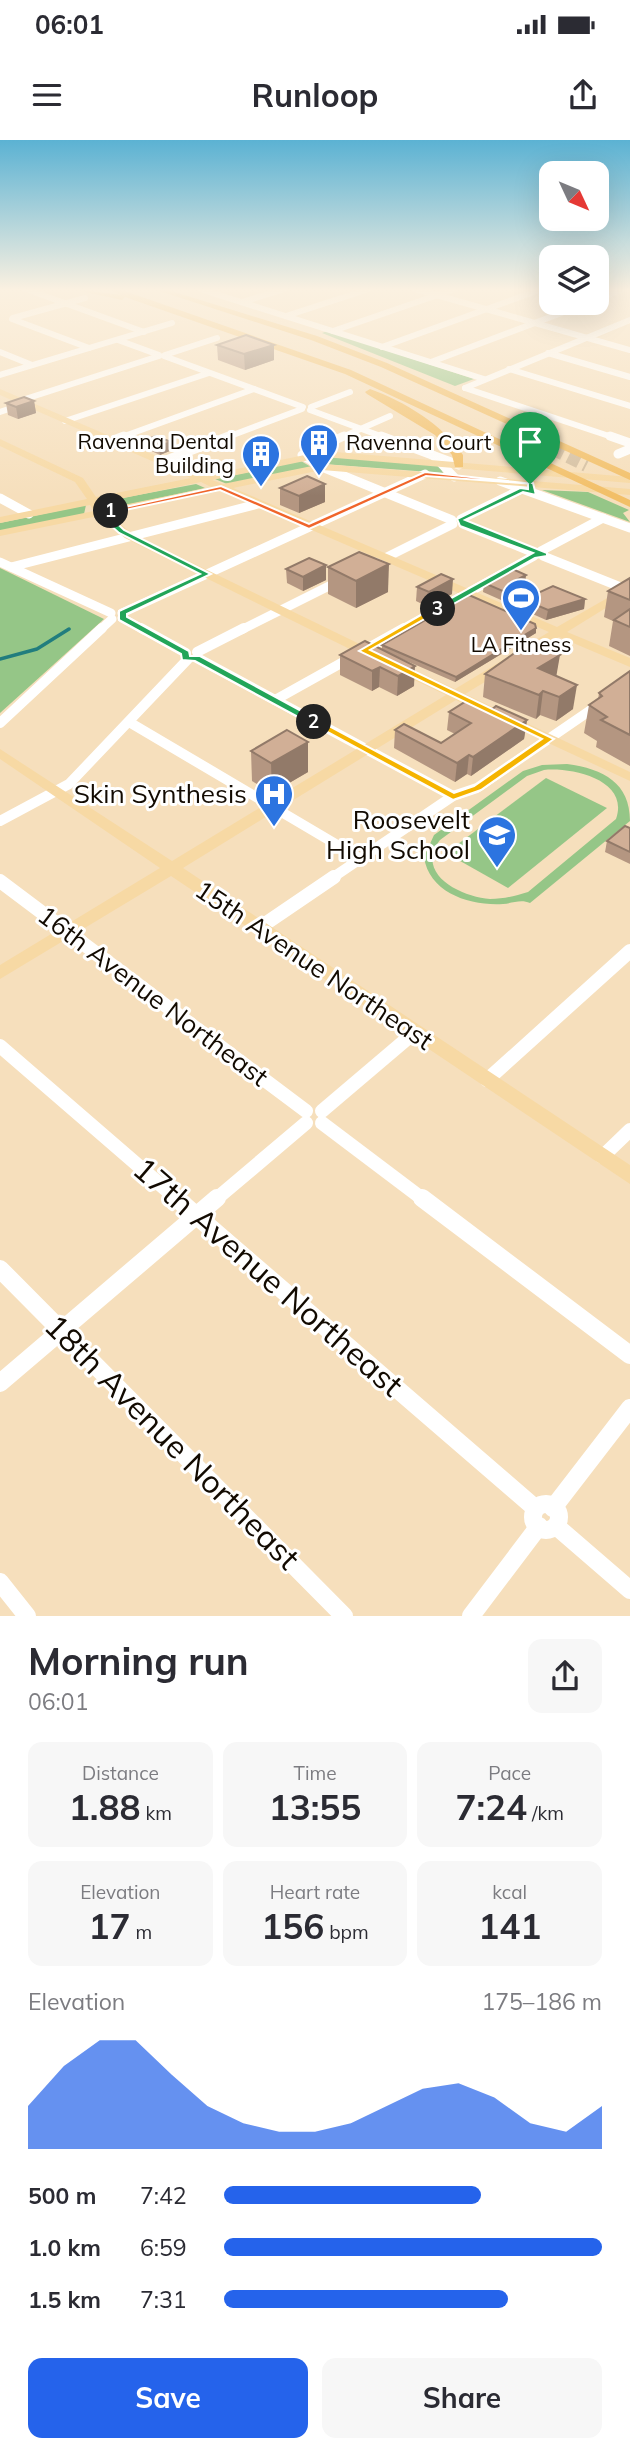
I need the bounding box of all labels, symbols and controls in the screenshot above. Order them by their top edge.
text: 06:01 [35,8,104,41]
text: Runloop [252,75,378,115]
icon: menu [28,76,66,114]
icon: share [564,76,602,114]
north arrow [539,161,609,231]
map controls [539,161,609,315]
button: layers [539,245,609,315]
pin [500,412,560,484]
building icon: Ravenna Court [298,422,340,477]
icon: arrive [511,423,549,461]
place label: Ravenna Dental Building [78,428,234,478]
place label: Ravenna Court [346,429,491,455]
building icon: Ravenna Dental Building [240,433,282,488]
pin: 1 [94,494,128,528]
text: 1 [105,498,116,522]
sports icon: LA Fitness [500,577,542,632]
pin: 3 [420,592,456,626]
text: 3 [432,596,443,620]
place label: LA Fitness [471,631,571,657]
pin: 2 [296,704,332,740]
text: 2 [308,709,319,733]
hospital icon: Skin Synthesis [253,773,295,828]
place label: Skin Synthesis [74,777,247,810]
place label: Roosevelt High School [326,803,470,866]
school or university icon: Roosevelt High School [476,814,518,869]
street label: 15th Avenue Northeast [189,873,440,1057]
street label: 16th Avenue Northeast [32,898,275,1093]
street label: 17th Avenue Northeast [125,1148,412,1404]
street label: 18th Avenue Northeast [37,1305,309,1577]
text: Morning run [28,1637,249,1685]
button: share [528,1639,602,1713]
text: 06:01 [28,1687,88,1716]
text: Distance [82,1761,159,1785]
text: Time [293,1761,337,1785]
text: Pace [488,1761,531,1785]
text: 1.88 [69,1785,140,1829]
text: 13:55 [269,1785,361,1829]
text: 7:24 [455,1785,527,1829]
text: km [140,1801,172,1825]
text: /km [527,1801,564,1825]
text: Elevation [80,1880,161,1904]
text: Heart rate [270,1880,360,1904]
text: kcal [492,1880,527,1904]
text: 17 [88,1904,131,1948]
text: 156 [261,1904,324,1948]
text: 141 [478,1904,541,1948]
text: m [131,1920,152,1944]
text: bpm [324,1920,369,1944]
text: Elevation [28,1987,125,2016]
text: 175–186 m [481,1987,602,2016]
text: 500 m [28,2181,96,2210]
text: 7:42 [140,2181,187,2210]
text: 1.0 km [28,2233,101,2262]
text: 6:59 [140,2233,187,2262]
text: 1.5 km [28,2285,101,2314]
text: 7:31 [140,2285,187,2314]
button: Save [28,2358,308,2438]
button: Share [322,2358,602,2438]

